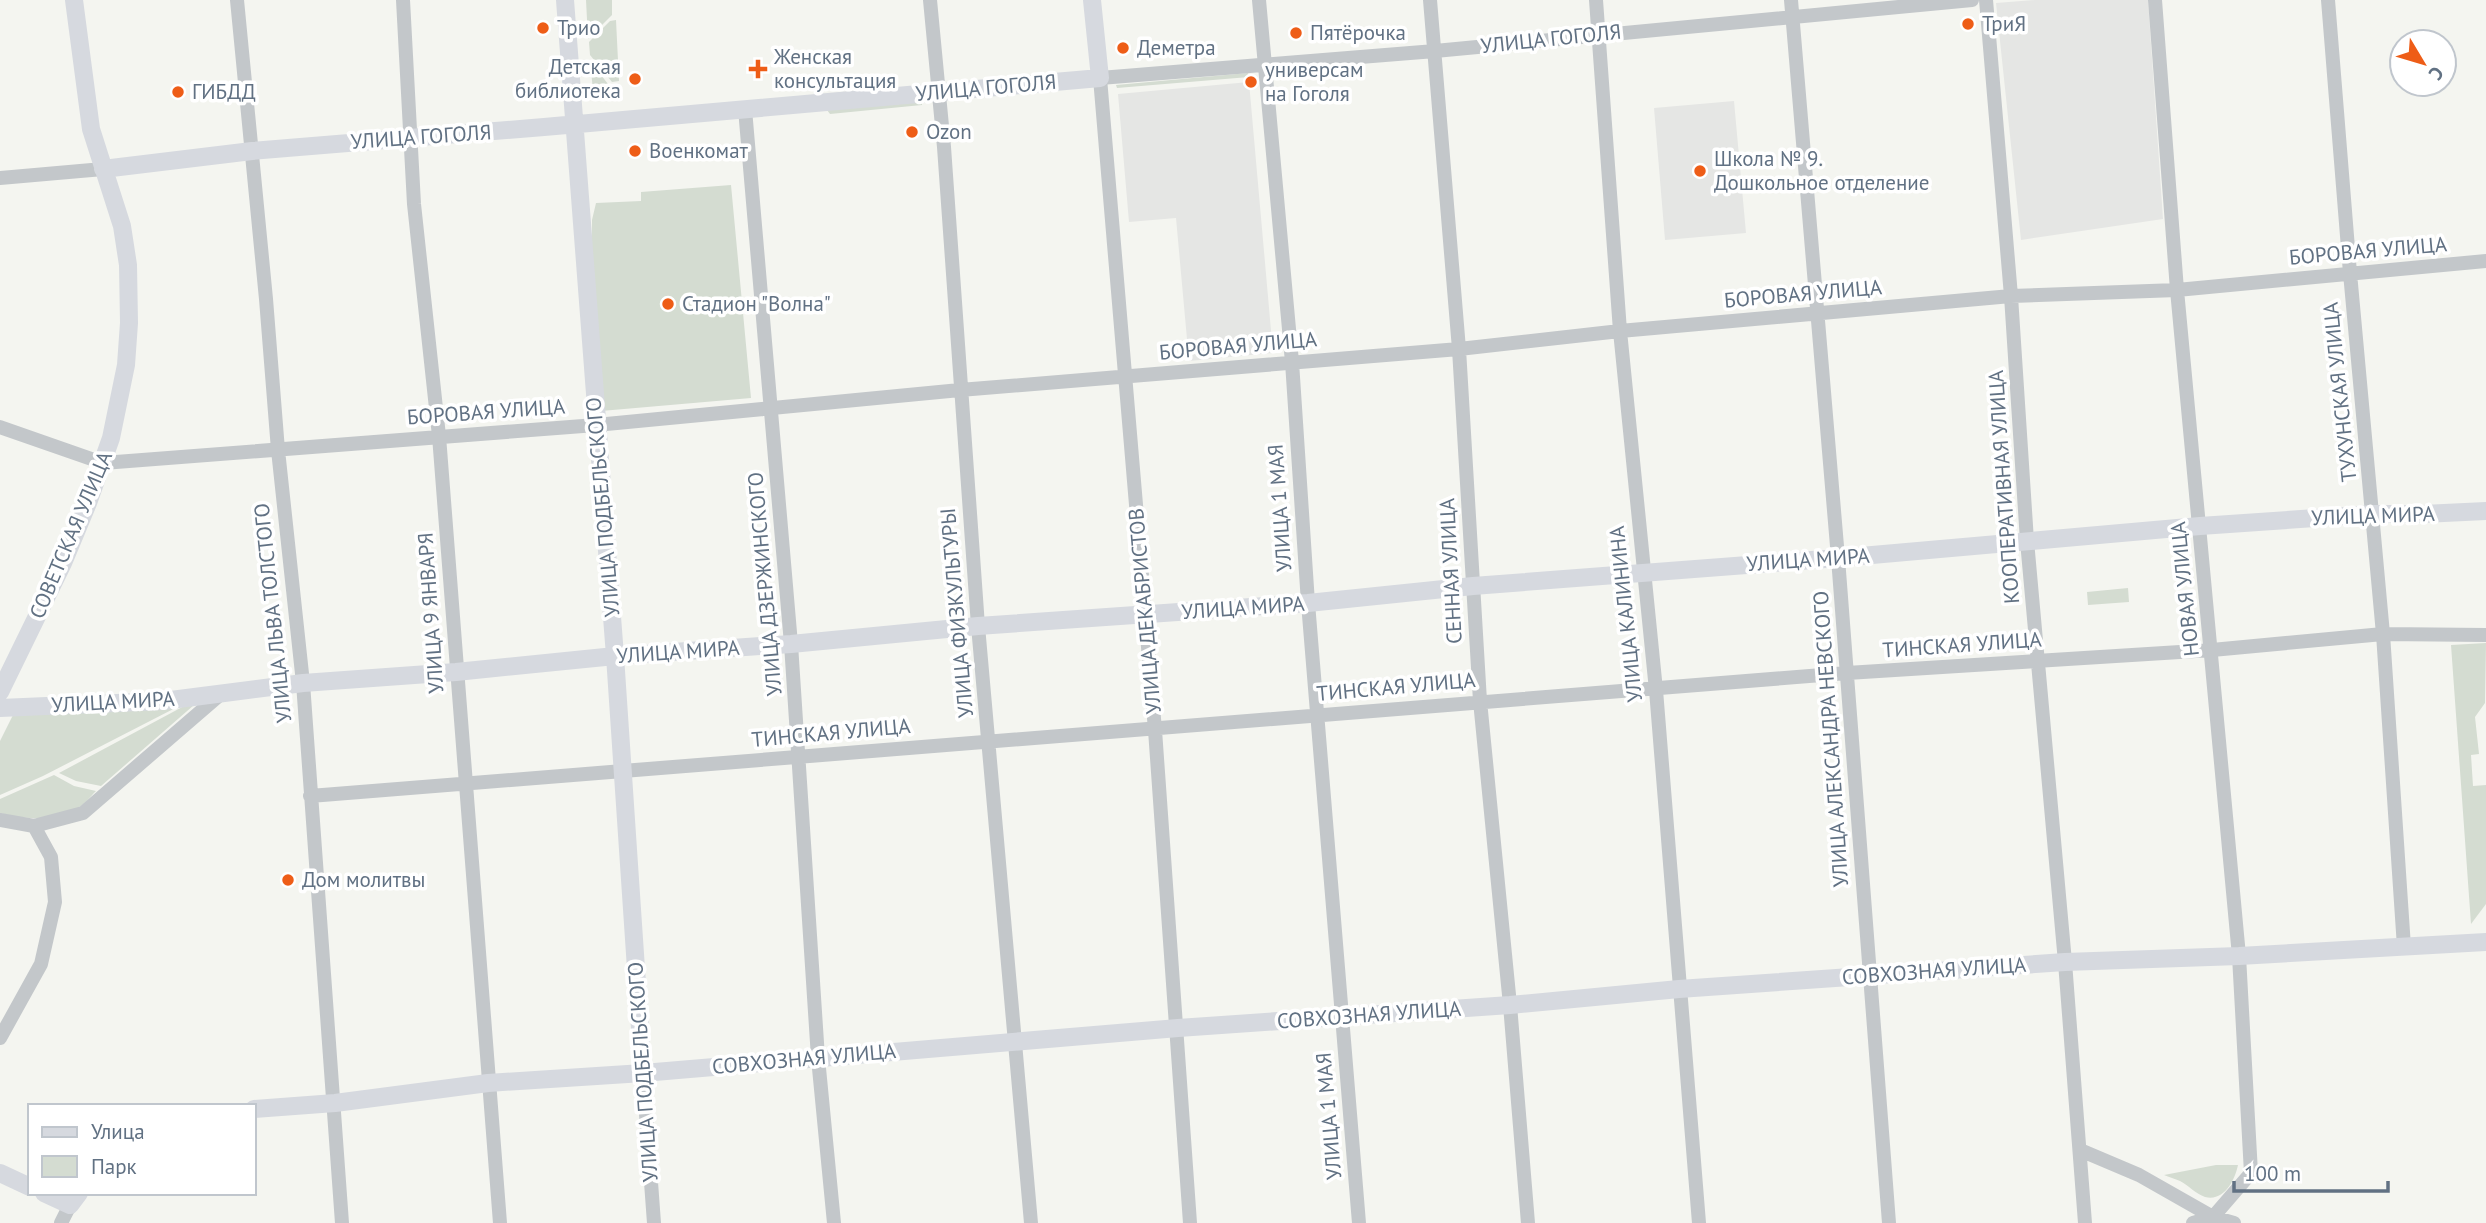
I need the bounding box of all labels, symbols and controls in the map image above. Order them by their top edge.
place label: ТриЯ [1982,10,2026,37]
place label: Трио [557,14,600,41]
marker: ТриЯ [1960,16,1976,32]
street label: УЛИЦА ГОГОЛЯ [1479,18,1623,59]
place label: Пятёрочка [1310,19,1406,46]
marker: Трио [535,20,551,36]
marker: Пятёрочка [1288,25,1304,41]
north arrow [2388,28,2458,98]
place label: Деметра [1137,34,1216,61]
marker: Деметра [1115,40,1131,56]
place label: Женская консультация [773,43,896,94]
place label: Детская библиотека [515,53,621,104]
place label: универсам на Гоголя [1265,56,1364,107]
marker: Женская консультация [748,59,768,79]
text: С [2423,62,2449,85]
street label: УЛИЦА ГОГОЛЯ [915,68,1057,107]
marker: Детская библиотека [627,71,643,87]
marker: универсам на Гоголя [1243,74,1259,90]
place label: ГИБДД [192,78,256,105]
marker: ГИБДД [170,84,186,100]
street label: УЛИЦА ГОГОЛЯ [350,118,492,155]
place label: Ozon [926,118,972,145]
marker: Ozon [904,124,920,140]
place label: Военкомат [649,137,749,164]
marker: Военкомат [627,143,643,159]
place label: Школа № 9. Дошкольное отделение [1714,145,1930,196]
marker: Школа № 9. Дошкольное отделение [1692,163,1708,179]
street label: БОРОВАЯ УЛИЦА [2288,230,2449,271]
street label: БОРОВАЯ УЛИЦА [1723,273,1884,314]
place label: Стадион "Волна" [682,290,831,317]
marker: Стадион "Волна" [660,296,676,312]
street label: ТУХУНСКАЯ УЛИЦА [2317,300,2362,483]
street label: БОРОВАЯ УЛИЦА [1158,325,1319,366]
street label: КООПЕРАТИВНАЯ УЛИЦА [1982,369,2025,605]
street label: БОРОВАЯ УЛИЦА [406,392,567,430]
street label: УЛИЦА ПОДБЕЛЬСКОГО [579,396,626,618]
street label: УЛИЦА 1 МАЯ [1262,443,1297,573]
street label: СОВЕТСКАЯ УЛИЦА [23,446,118,623]
street label: УЛИЦА ДЗЕРЖИНСКОГО [741,471,788,697]
street label: СЕННАЯ УЛИЦА [1433,497,1468,645]
street label: УЛИЦА МИРА [2311,500,2436,531]
street label: УЛИЦА ЛЬВА ТОЛСТОГО [248,502,297,724]
street label: УЛИЦА ФИЗКУЛЬТУРЫ [934,507,979,719]
street label: УЛИЦА ДЕКАБРИСТОВ [1122,507,1167,715]
street label: НОВАЯ УЛИЦА [2164,520,2205,658]
street label: УЛИЦА КАЛИНИНА [1603,524,1648,703]
street label: УЛИЦА 9 ЯНВАРЯ [411,532,450,694]
street label: УЛИЦА МИРА [1745,542,1871,577]
street label: УЛИЦА МИРА [1180,590,1306,625]
street label: УЛИЦА АЛЕКСАНДРА НЕВСКОГО [1807,590,1854,888]
street label: ТИНСКАЯ УЛИЦА [1882,625,2043,664]
street label: УЛИЦА МИРА [615,634,741,669]
street label: ТИНСКАЯ УЛИЦА [1315,666,1477,707]
street label: УЛИЦА МИРА [51,685,176,718]
street label: ТИНСКАЯ УЛИЦА [750,712,912,753]
place label: Дом молитвы [302,866,425,893]
marker: Дом молитвы [280,872,296,888]
street label: СОВХОЗНАЯ УЛИЦА [1841,951,2028,990]
street label: УЛИЦА ПОДБЕЛЬСКОГО [621,961,664,1183]
street label: СОВХОЗНАЯ УЛИЦА [1276,995,1463,1034]
street label: СОВХОЗНАЯ УЛИЦА [711,1037,898,1080]
street label: УЛИЦА 1 МАЯ [1309,1051,1348,1181]
legend [28,1104,256,1195]
text: Улица [91,1118,145,1145]
scale bar [2234,1150,2388,1194]
text: Парк [91,1153,137,1180]
text: 100 m [2244,1160,2301,1187]

